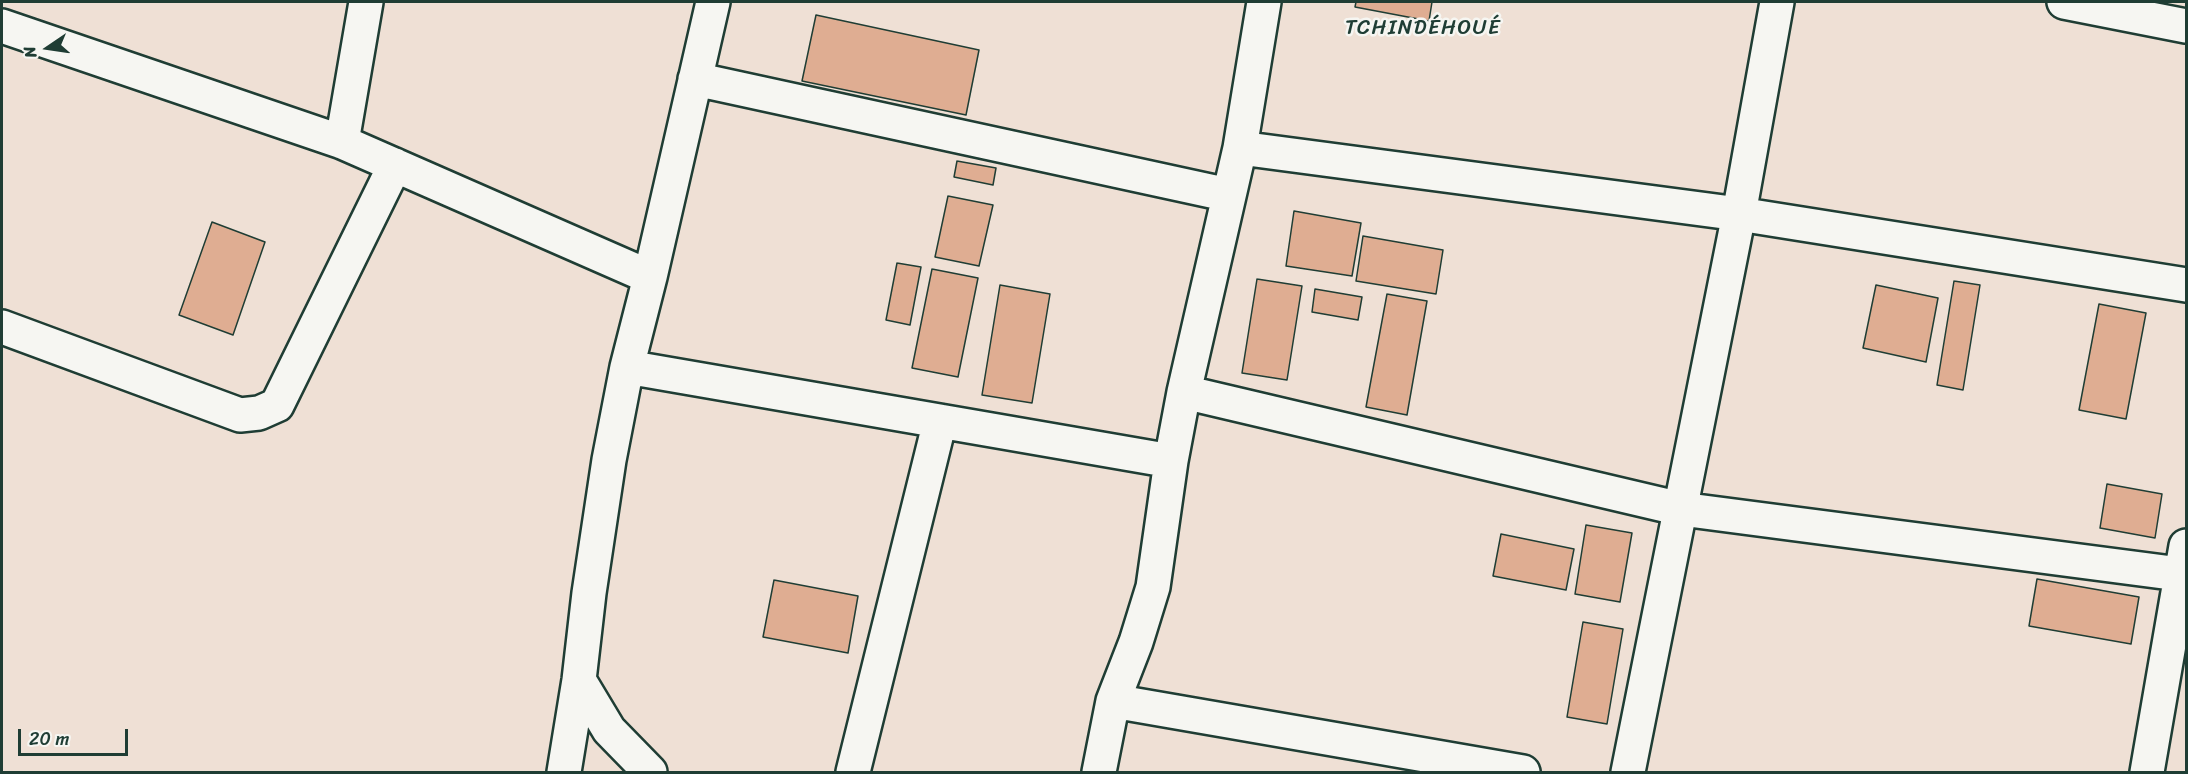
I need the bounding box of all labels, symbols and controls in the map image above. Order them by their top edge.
district label: TCHINDÉHOUÉ [1345,16,1501,42]
north arrow [18,18,78,78]
text: N [15,43,45,61]
scale bar [21,717,130,755]
text: 20 m [29,723,69,755]

